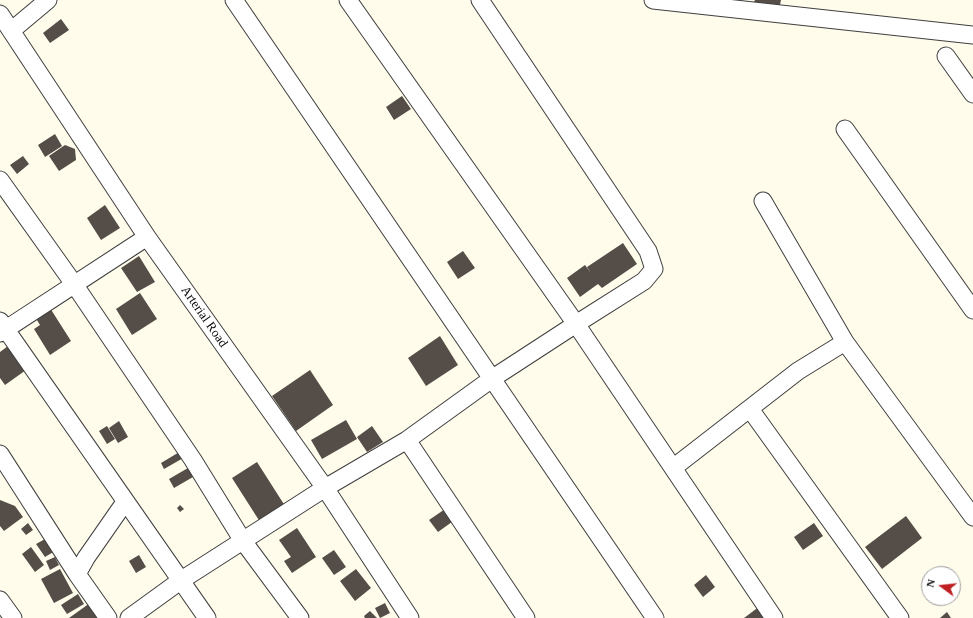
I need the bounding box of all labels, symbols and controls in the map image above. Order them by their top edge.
street label: Arterial Road [177,283,231,351]
north arrow [921,566,961,606]
text: N [924,578,937,589]

